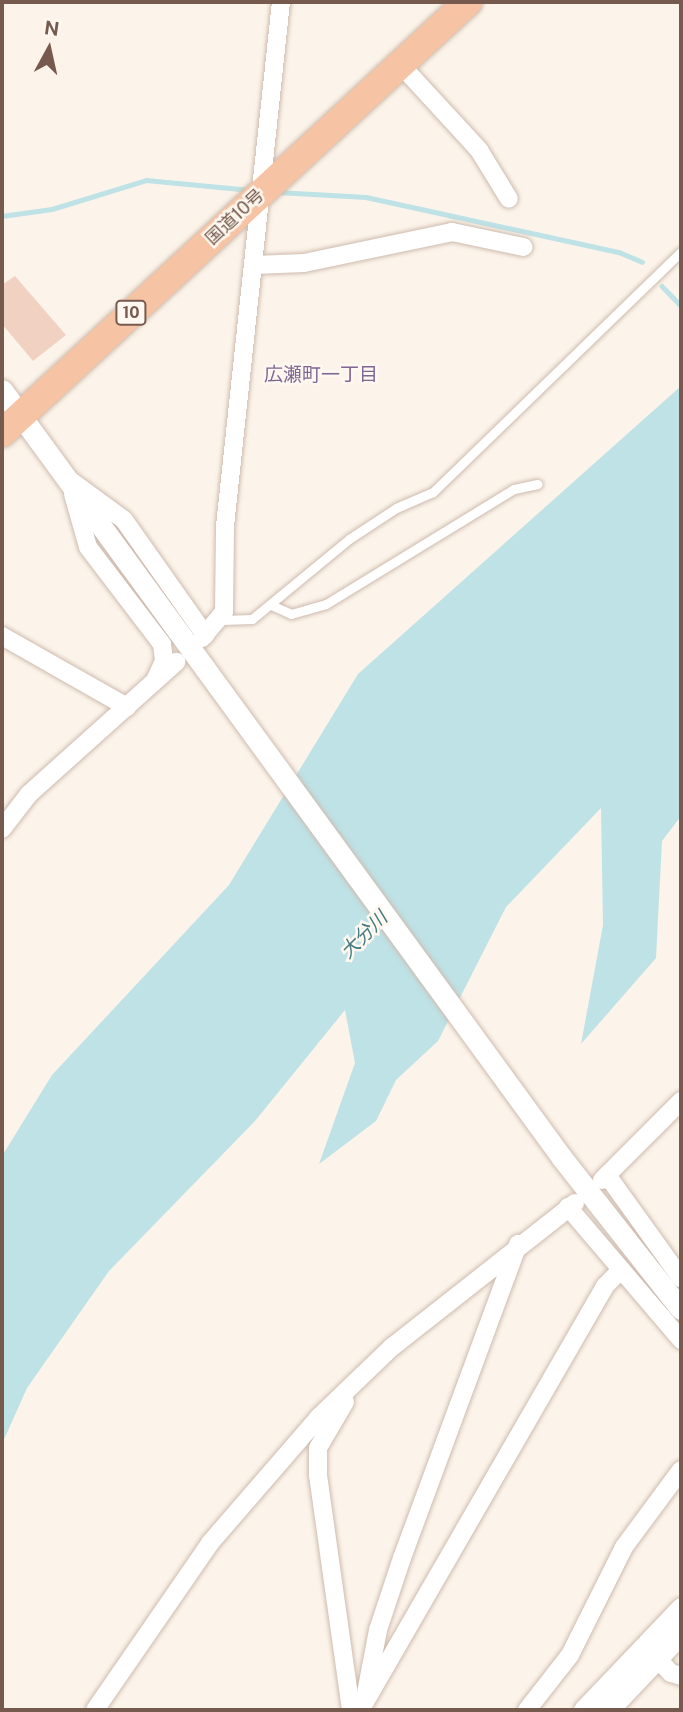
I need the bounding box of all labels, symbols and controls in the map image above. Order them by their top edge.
north arrow [14,14,84,84]
text: N [43,16,61,40]
street label: 国道10号 [201,184,269,250]
road number: 10 [115,300,147,326]
district label: 広瀬町一丁目 [264,364,378,386]
water label: 大分川 [336,907,392,963]

